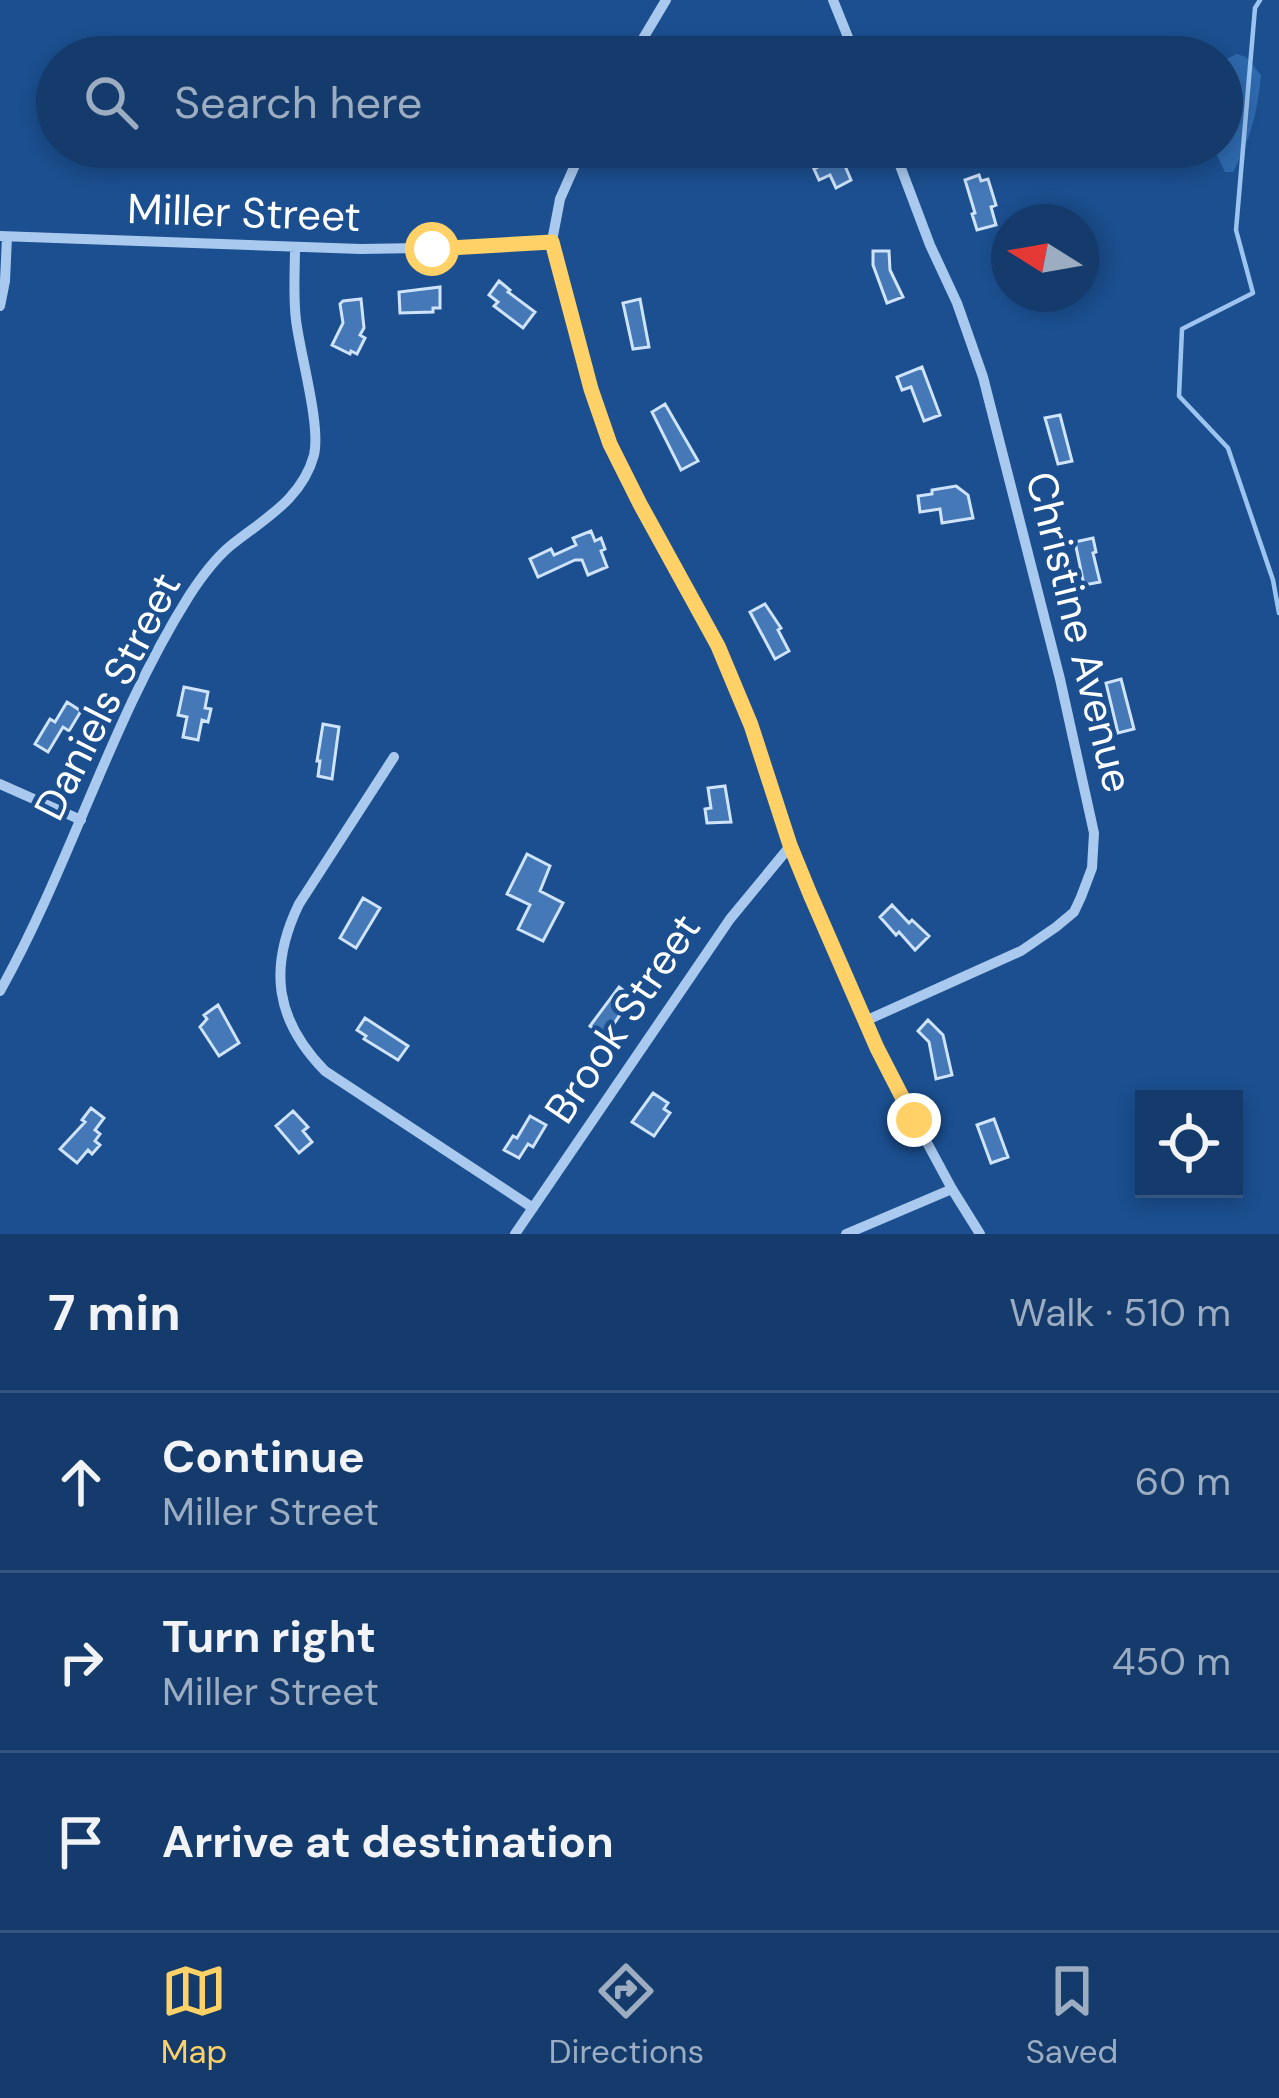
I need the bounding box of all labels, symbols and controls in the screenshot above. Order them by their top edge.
search box [36,36,1243,168]
icon: search [78,69,144,135]
text: Search here [174,73,422,132]
street label: Miller Street [126,181,362,244]
north arrow [991,204,1099,312]
route start [405,222,459,276]
street label: Christine Avenue [1013,466,1146,798]
street label: Daniels Street [22,563,193,829]
street label: Brook Street [532,903,713,1134]
map controls [1135,1090,1243,1198]
button: locate [1135,1090,1243,1198]
route end [887,1093,941,1147]
text: 7 min [48,1279,181,1346]
text: Walk · 510 m [1009,1287,1231,1338]
text: Continue [162,1427,365,1486]
icon: ahead [48,1449,114,1515]
text: 60 m [1135,1456,1231,1507]
text: Miller Street [162,1486,379,1537]
text: Turn right [162,1607,376,1666]
icon: right [48,1629,114,1695]
text: 450 m [1112,1636,1231,1687]
text: Miller Street [162,1666,379,1717]
icon: arrive [48,1809,114,1875]
text: Arrive at destination [162,1812,614,1871]
tab: Map [161,1958,227,2073]
tab: Directions [549,1958,704,2073]
tab: Saved [1026,1958,1118,2073]

